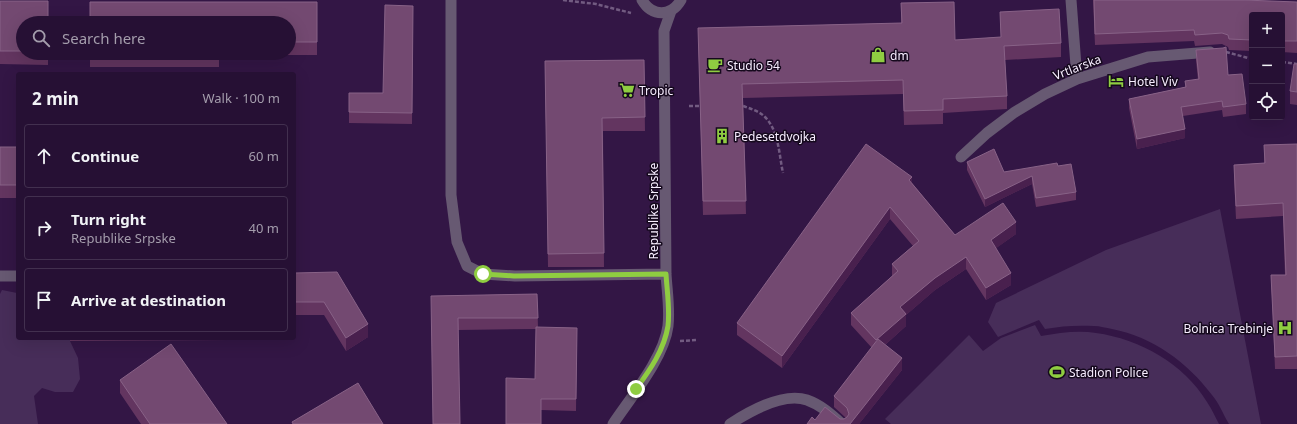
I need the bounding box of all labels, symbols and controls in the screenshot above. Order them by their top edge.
map controls [1249,12,1285,120]
button: + [1249,12,1285,48]
search box [16,16,296,60]
icon: search [30,27,52,49]
text: Search here [62,28,145,48]
shop icon: dm [869,46,887,64]
place label: dm [890,47,909,64]
button: − [1249,48,1285,84]
street label: Vrtlarska [1051,50,1103,84]
cafe icon: Studio 54 [706,56,724,74]
place label: Studio 54 [727,57,780,74]
hotel icon: Hotel Viv [1107,72,1125,90]
place label: Hotel Viv [1128,73,1179,90]
supermarket icon: Tropic [618,81,636,99]
place label: Tropic [639,82,674,99]
button: locate [1249,84,1285,120]
text: 2 min [32,87,79,110]
text: Walk · 100 m [202,89,280,107]
building icon: Pedesetdvojka [713,127,731,145]
place label: Pedesetdvojka [734,128,816,145]
icon: ahead [33,145,55,167]
text: Continue [71,146,139,166]
text: 60 m [249,147,279,165]
street label: Republike Srpske [645,162,662,259]
text: Turn right [71,209,146,229]
icon: right [33,217,55,239]
text: 40 m [249,219,279,237]
text: Republike Srpske [71,229,176,247]
route start [474,265,492,283]
icon: arrive [33,289,55,311]
text: Arrive at destination [71,290,226,310]
hospital icon: Bolnica Trebinje [1276,319,1294,337]
place label: Bolnica Trebinje [1183,320,1273,337]
sports icon: Stadion Police [1048,363,1066,381]
place label: Stadion Police [1069,364,1148,381]
route end [627,380,645,398]

